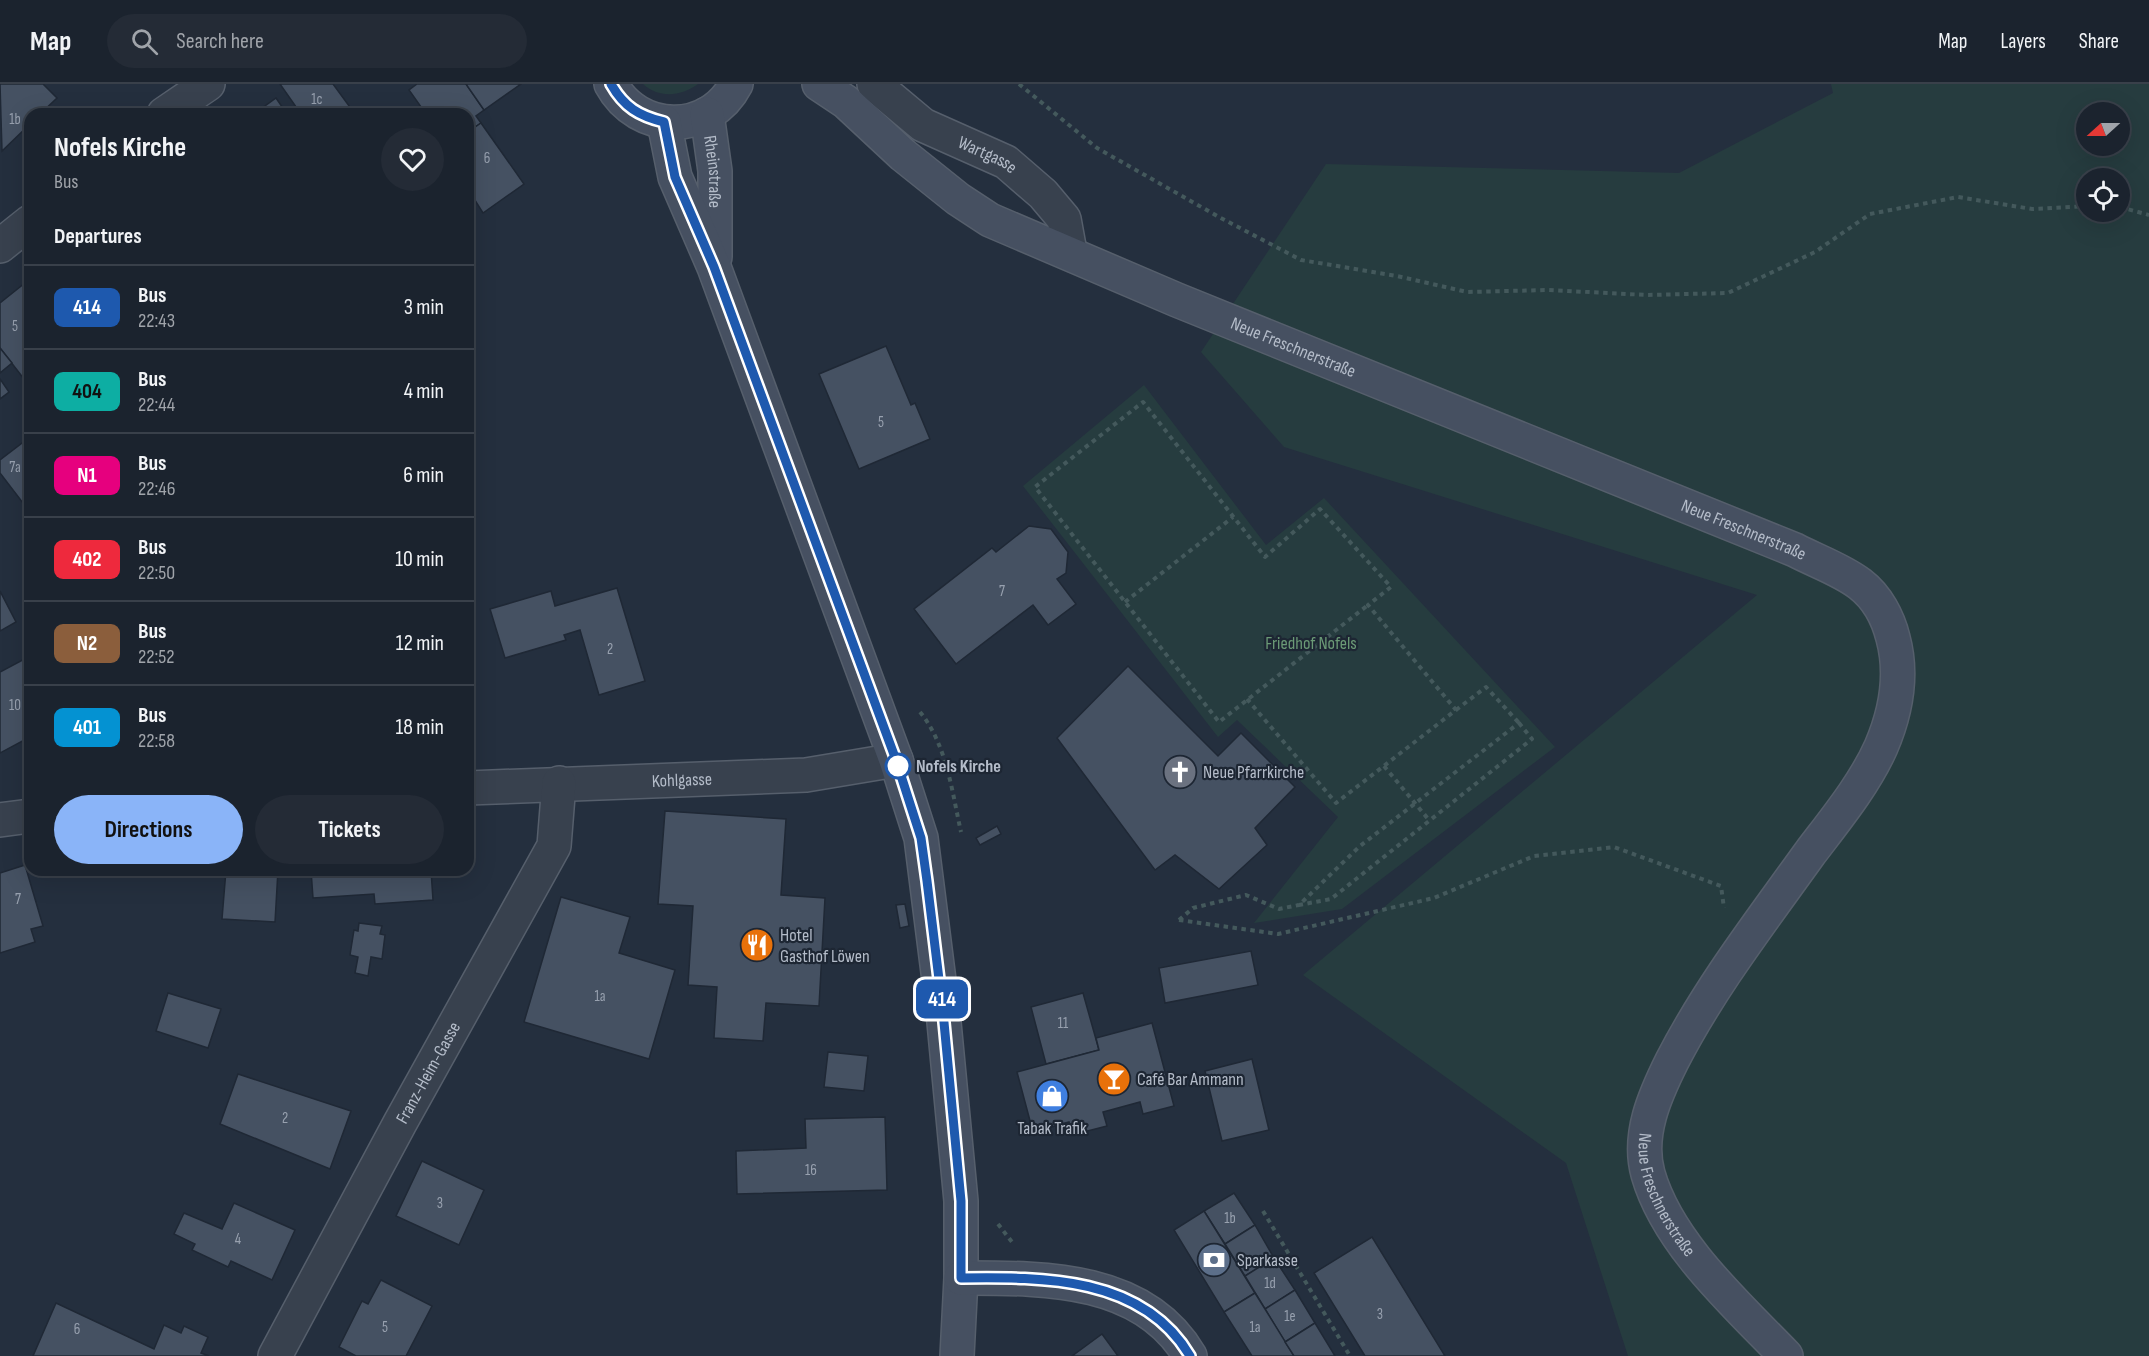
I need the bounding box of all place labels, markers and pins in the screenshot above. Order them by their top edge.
marker: Nofels Kirche [885,753,911,779]
church icon: Neue Pfarrkirche [1162,754,1198,790]
place label: Nofels Kirche [916,756,1001,777]
place label: Neue Pfarrkirche [1203,762,1304,783]
place label: Hotel Gasthof Löwen [780,925,870,967]
restaurant icon: Hotel Gasthof Löwen [739,927,775,963]
bar icon: Café Bar Ammann [1096,1061,1132,1097]
place label: Café Bar Ammann [1137,1069,1244,1090]
shop icon: Tabak Trafik [1034,1078,1070,1114]
place label: Tabak Trafik [1017,1118,1087,1139]
bank icon: Sparkasse [1196,1242,1232,1278]
place label: Sparkasse [1237,1250,1298,1271]

